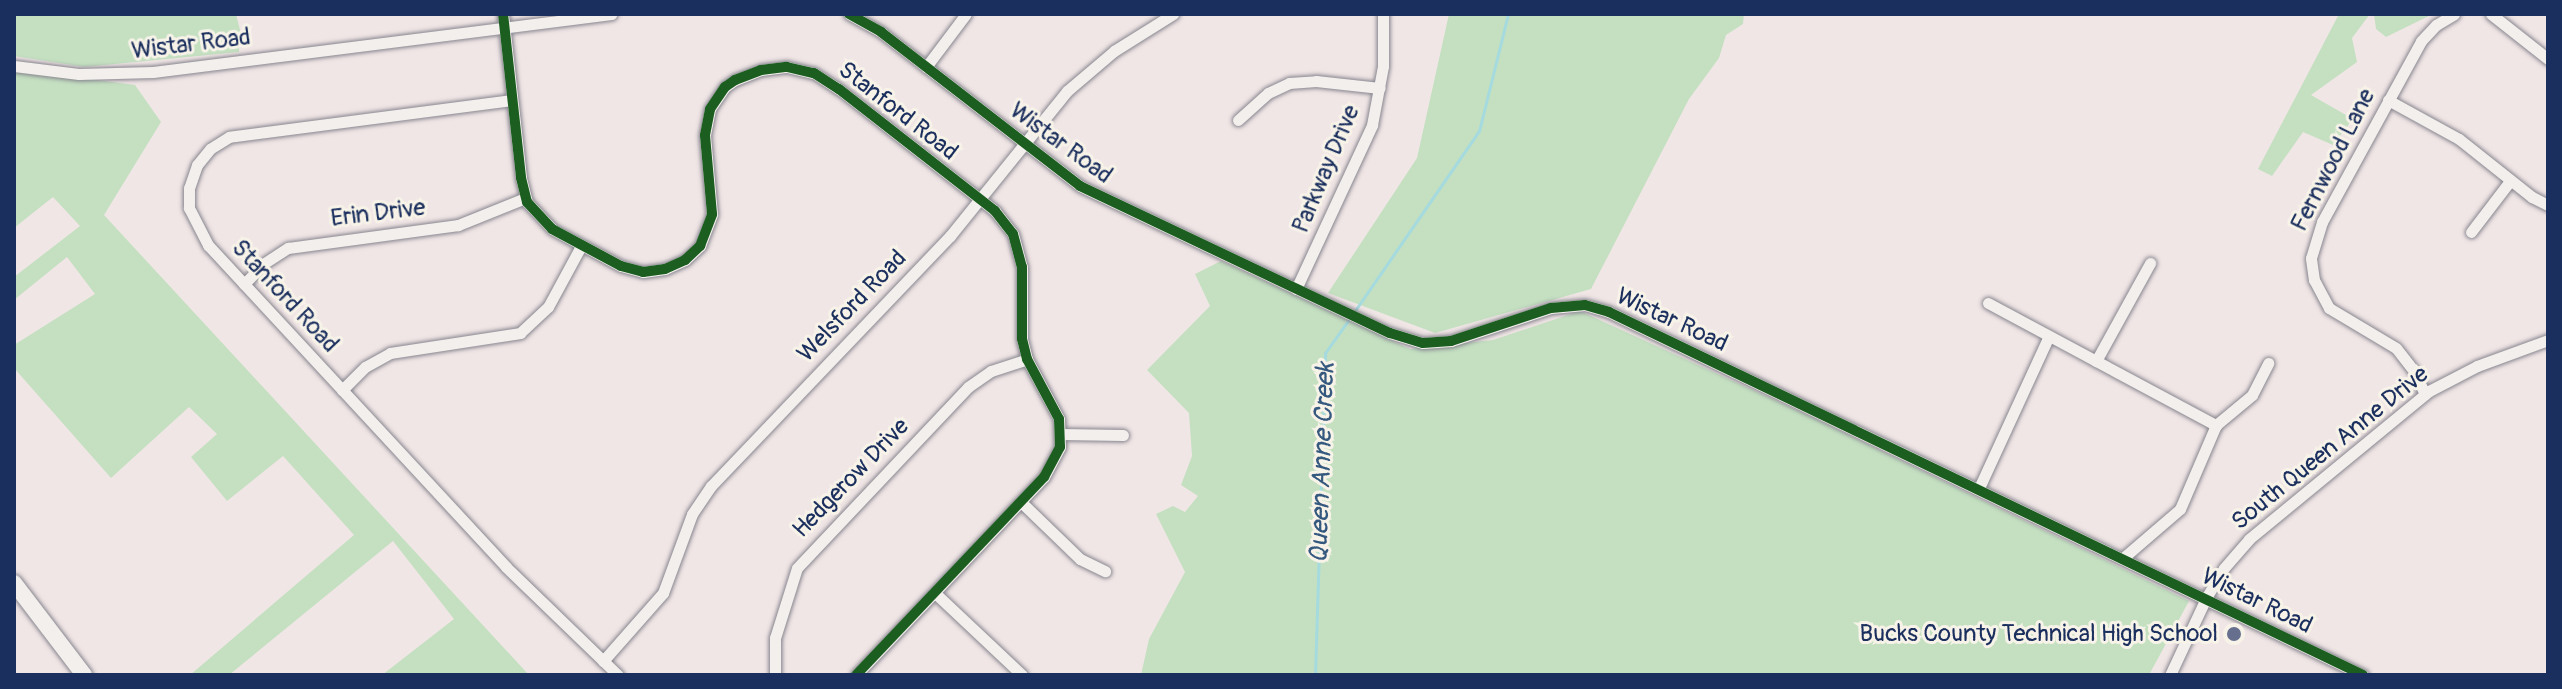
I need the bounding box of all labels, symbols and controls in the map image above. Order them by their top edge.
street label: Wistar Road [130,22,252,66]
street label: Stanford Road [833,55,963,167]
street label: Fernwood Lane [2285,84,2381,236]
street label: Wistar Road [1004,96,1118,190]
street label: Parkway Drive [1286,101,1366,237]
street label: Erin Drive [329,193,427,233]
street label: Stanford Road [225,234,345,358]
street label: Welsford Road [791,244,913,368]
street label: Wistar Road [1612,282,1732,358]
street label: South Queen Anne Drive [2226,360,2434,536]
water label: Queen Anne Creek [1304,362,1342,564]
street label: Hedgerow Drive [787,412,915,544]
street label: Wistar Road [2197,562,2317,640]
place label: Bucks County Technical High School [1860,620,2218,648]
marker: Bucks County Technical High School [2225,625,2243,643]

